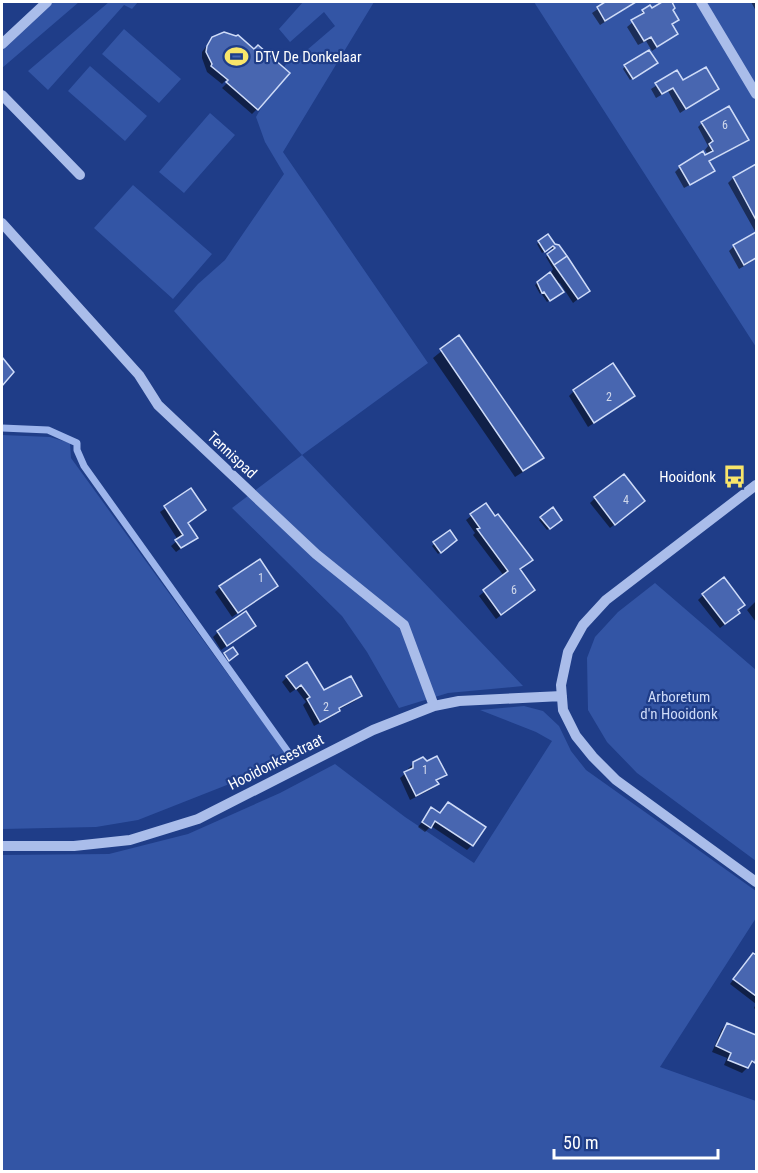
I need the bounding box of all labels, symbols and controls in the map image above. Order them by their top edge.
sports icon: DTV De Donkelaar [224,44,250,70]
place label: DTV De Donkelaar [255,48,362,66]
house number: 6 [722,118,728,132]
house number: 2 [606,390,612,404]
street label: Tennispad [204,428,260,482]
bus stop icon: Hooidonk [721,464,747,490]
place label: Hooidonk [659,468,716,486]
house number: 4 [623,493,629,507]
house number: 1 [258,571,264,585]
house number: 6 [511,583,517,597]
park label: Arboretum d'n Hooidonk [640,688,718,723]
house number: 2 [323,700,329,714]
street label: Hooidonksestraat [225,730,327,794]
house number: 1 [422,763,428,777]
scale bar [554,1122,718,1160]
text: 50 m [563,1132,598,1153]

